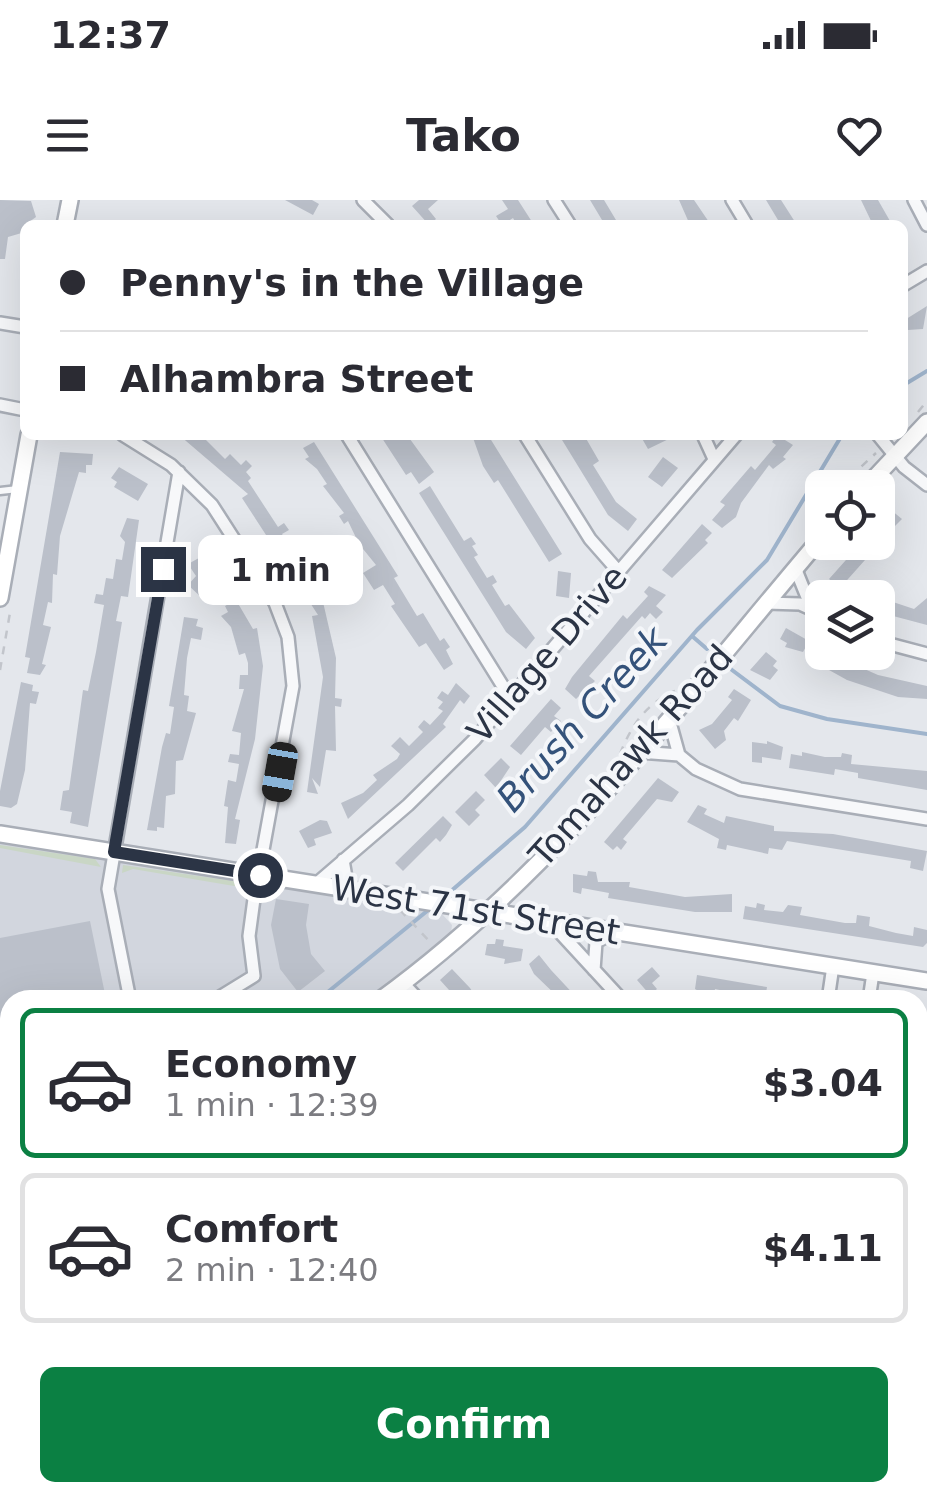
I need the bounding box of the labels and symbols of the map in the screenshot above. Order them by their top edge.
callout: 1 min [198,534,363,604]
route end [141,547,186,592]
street label: Village Drive [459,557,635,751]
water label: Brush Creek [488,616,678,820]
street label: Tomahawk Road [520,637,741,876]
car [260,740,300,804]
route start [238,853,283,898]
street label: West 71st Street [329,867,623,953]

